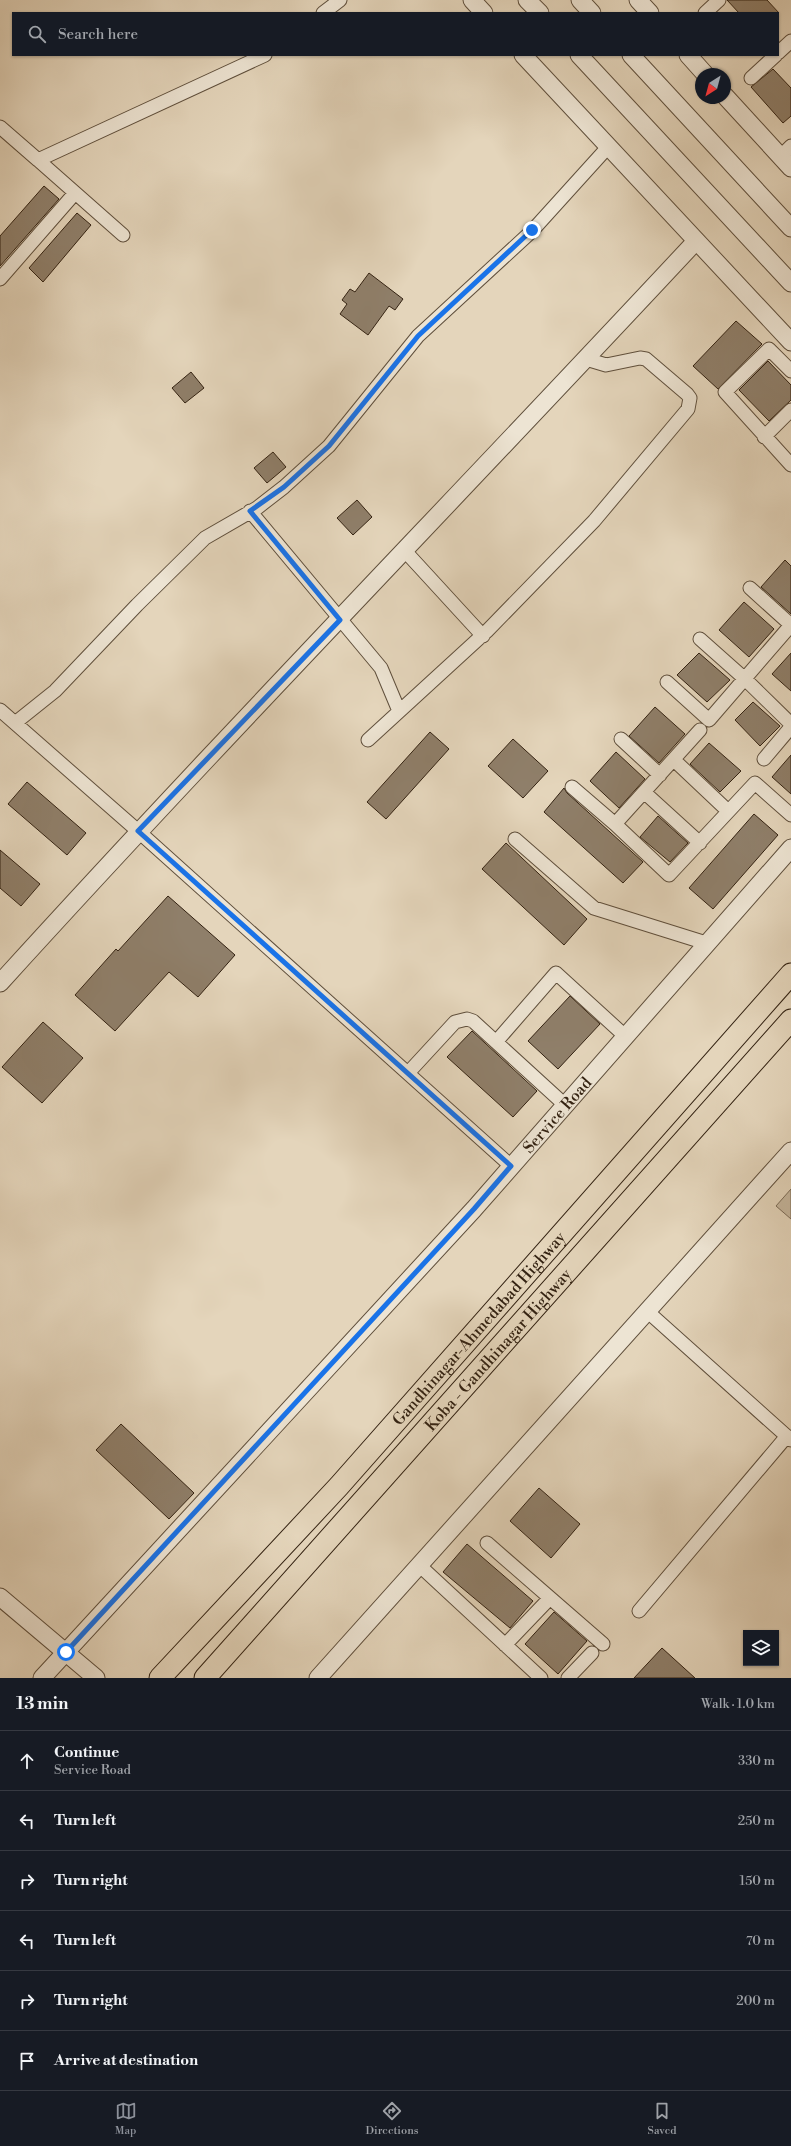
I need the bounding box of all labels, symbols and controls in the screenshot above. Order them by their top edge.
search box [12,12,779,56]
icon: search [26,23,48,45]
text: Search here [58,25,138,44]
north arrow [695,68,731,104]
route end [523,221,541,239]
street label: Service Road [519,1073,596,1158]
street label: Gandhinagar-Ahmedabad Highway [388,1228,570,1430]
street label: Koba - Gandhinagar Highway [421,1264,576,1436]
map controls [743,1630,779,1666]
button: layers [743,1630,779,1666]
route start [57,1643,75,1661]
text: 13 min [16,1693,68,1715]
text: Walk · 1.0 km [701,1696,775,1712]
text: Continue [54,1743,119,1762]
icon: ahead [16,1750,38,1772]
text: 330 m [738,1753,775,1769]
text: Service Road [54,1762,131,1778]
icon: left [16,1810,38,1832]
text: Turn left [54,1811,116,1830]
text: 250 m [738,1813,775,1829]
icon: right [16,1870,38,1892]
text: Turn right [54,1871,128,1890]
text: 150 m [740,1873,775,1889]
icon: left [16,1930,38,1952]
text: Turn left [54,1931,116,1950]
text: 70 m [746,1933,775,1949]
icon: right [16,1990,38,2012]
text: Turn right [54,1991,128,2010]
text: 200 m [736,1993,775,2009]
icon: arrive [16,2050,38,2072]
text: Arrive at destination [54,2051,198,2070]
tab: Map [115,2100,137,2138]
tab: Directions [366,2100,419,2138]
tab: Saved [648,2100,676,2138]

